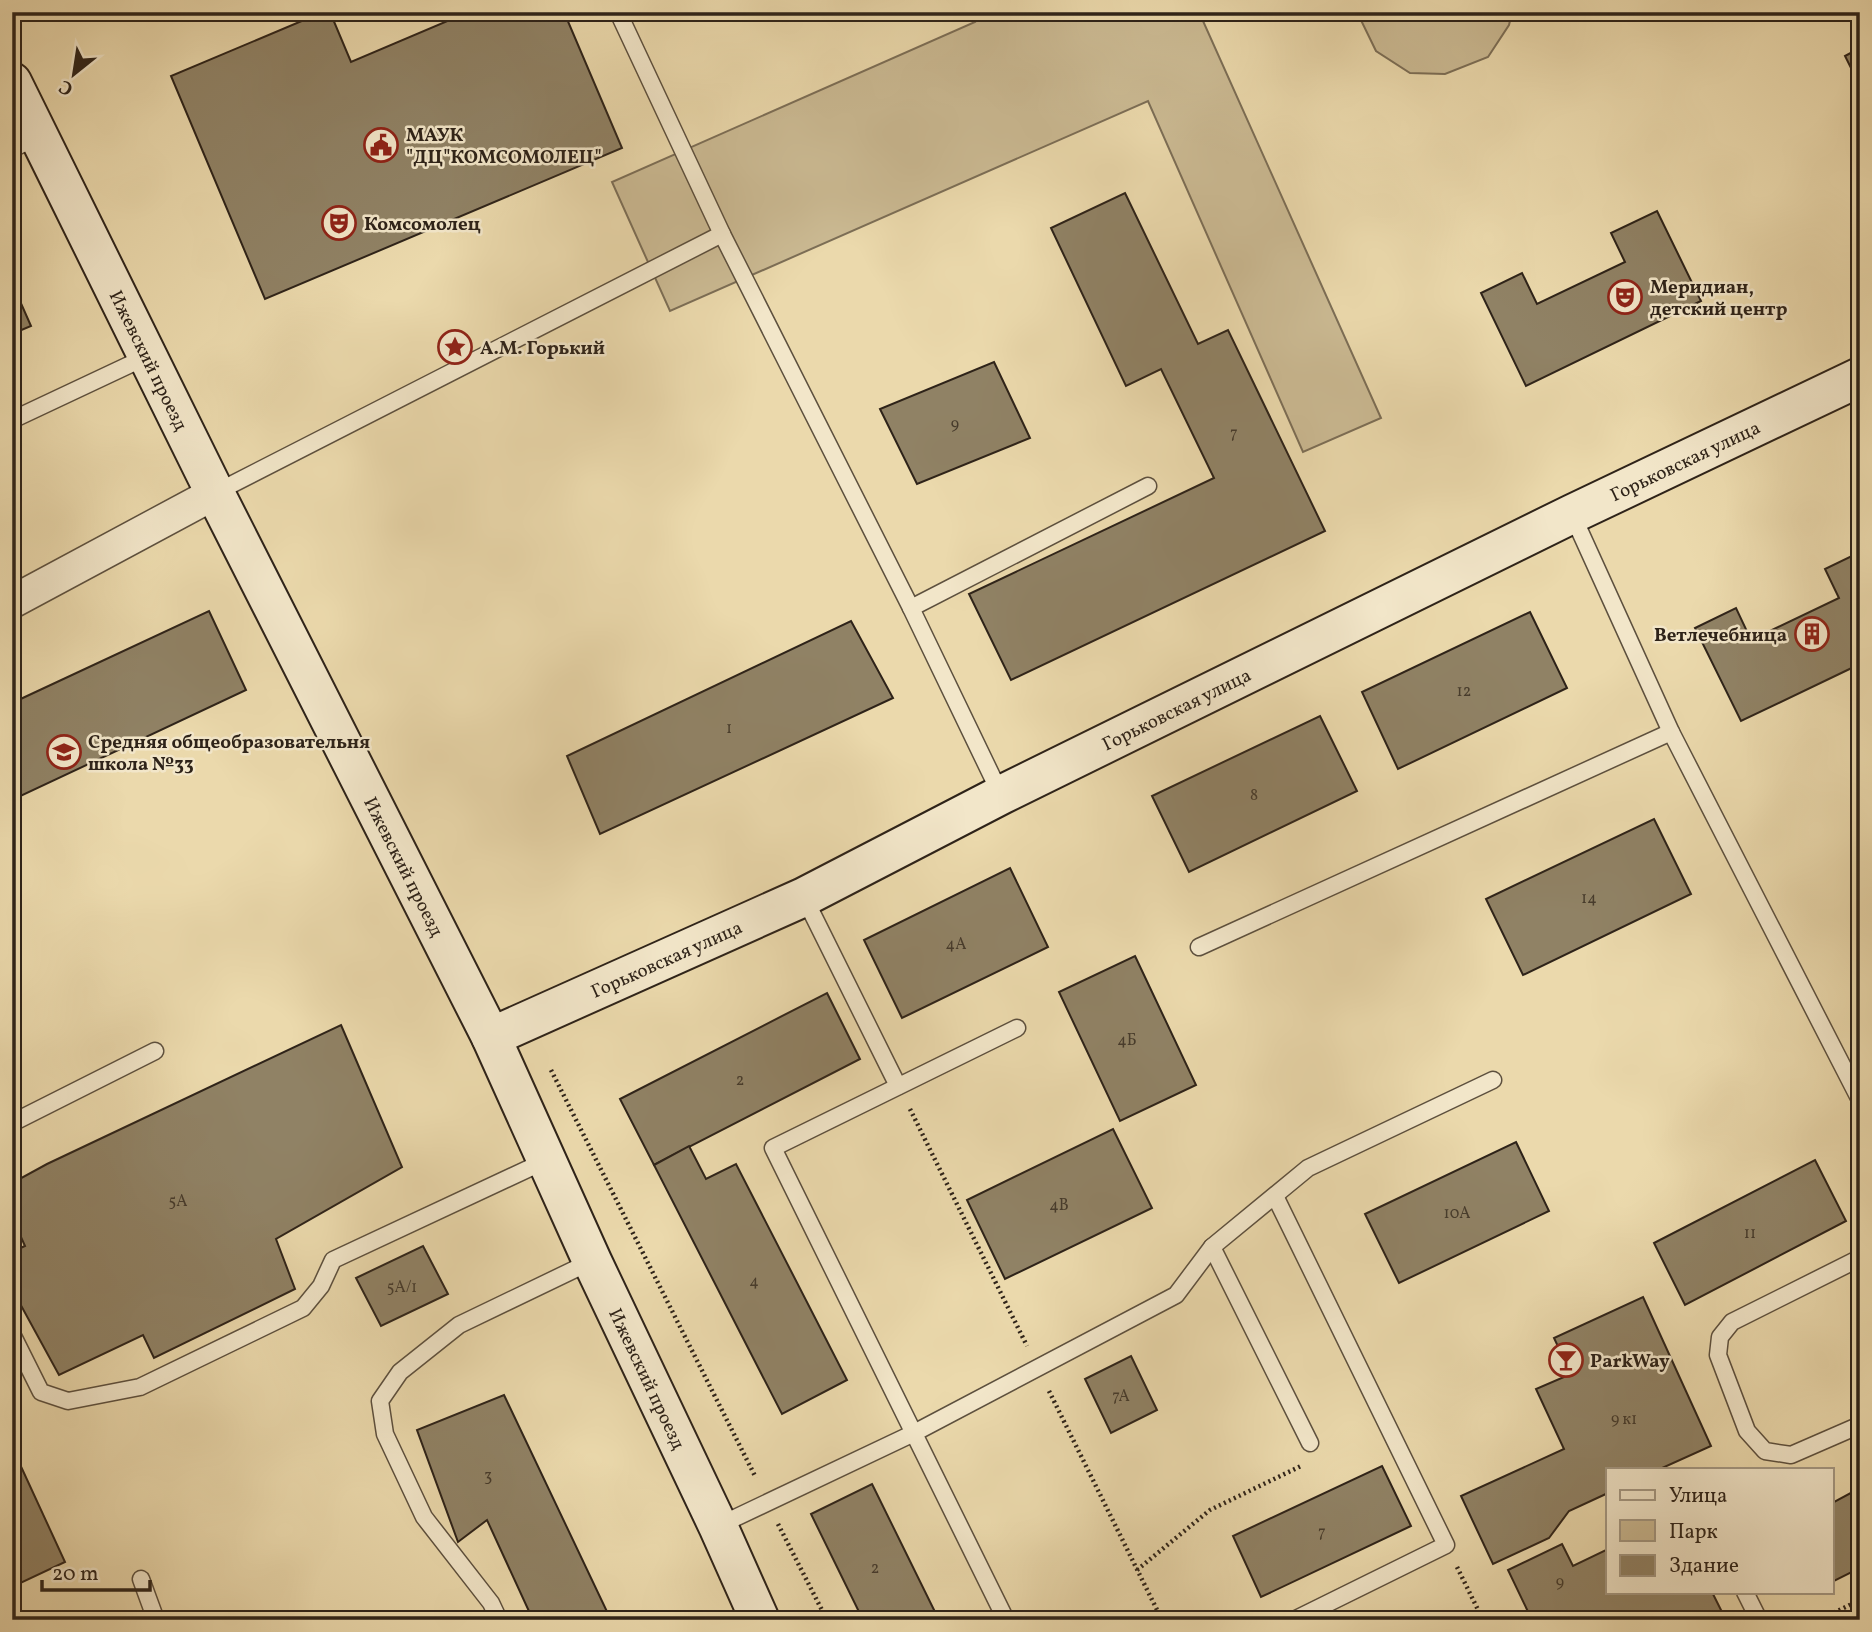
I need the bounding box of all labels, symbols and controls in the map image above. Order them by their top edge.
north arrow [38,38,108,108]
text: С [55,73,78,101]
place label: МАУК "ДЦ"КОМСОМОЛЕЦ" [406,123,602,171]
public building icon: МАУК "ДЦ"КОМСОМОЛЕЦ" [362,126,400,164]
theatre icon: Комсомолец [320,204,358,242]
place label: Комсомолец [364,212,481,238]
place label: Меридиан, детский центр [1650,275,1788,323]
theatre icon: Меридиан, детский центр [1606,278,1644,316]
street label: Ижевский проезд [102,286,193,436]
place icon: А.М. Горький [436,328,474,366]
place label: А.М. Горький [480,336,605,362]
house number: 9 [951,414,959,436]
street label: Горьковская улица [1606,415,1765,509]
house number: 7 [1230,423,1238,445]
building icon: Ветлечебница [1793,615,1831,653]
place label: Ветлечебница [1654,623,1787,649]
street label: Горьковская улица [1098,663,1256,758]
house number: 12 [1457,681,1471,703]
house number: 1 [726,718,732,740]
place label: Средняя общеобразовательня школа №33 [88,730,370,778]
school or university icon: Средняя общеобразовательня школа №33 [45,733,83,771]
house number: 8 [1250,785,1258,807]
street label: Ижевский проезд [356,793,449,942]
house number: 14 [1581,888,1597,910]
street label: Горьковская улица [587,915,747,1006]
house number: 4А [946,934,966,956]
house number: 4Б [1117,1030,1137,1052]
house number: 2 [736,1070,744,1092]
house number: 5А [169,1191,187,1213]
house number: 4В [1049,1195,1069,1217]
house number: 10А [1443,1203,1471,1225]
house number: 11 [1744,1223,1756,1245]
house number: 4 [749,1271,759,1293]
house number: 5А/1 [387,1277,417,1299]
street label: Ижевский проезд [601,1304,691,1454]
bar icon: ParkWay [1547,1341,1585,1379]
place label: ParkWay [1590,1349,1670,1375]
house number: 7А [1112,1386,1130,1408]
house number: 9 к1 [1611,1409,1637,1431]
house number: 3 [484,1466,492,1488]
legend [1606,1468,1834,1594]
text: Улица [1669,1482,1727,1511]
text: Парк [1669,1518,1718,1547]
house number: 7 [1318,1522,1326,1544]
scale bar [42,1548,150,1592]
text: Здание [1669,1552,1739,1581]
house number: 2 [871,1558,879,1580]
text: 20 m [52,1560,98,1589]
house number: 9 [1556,1572,1564,1594]

